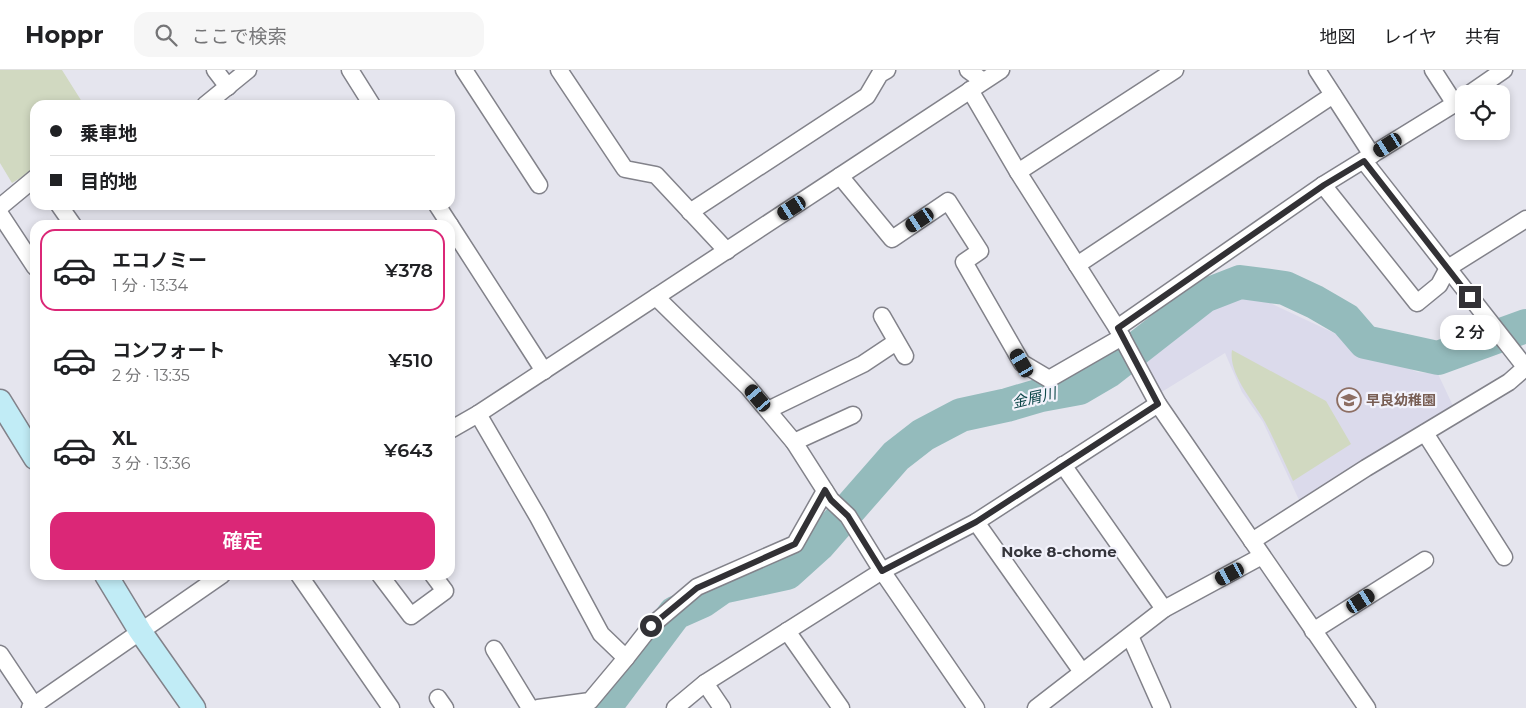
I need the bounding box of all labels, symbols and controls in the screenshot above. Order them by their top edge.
search box [134,12,484,57]
text: Hoppr [25,20,104,49]
icon: search [152,21,180,49]
text: ここで検索 [192,25,287,48]
text: 地図 [1320,26,1356,48]
text: レイヤ [1384,26,1437,48]
text: 共有 [1465,26,1501,48]
map controls [1455,85,1510,140]
button: locate [1455,85,1510,140]
text: 乗車地 [80,122,137,145]
car [1371,131,1404,159]
text: 目的地 [80,170,137,193]
car [775,194,808,222]
car [903,205,936,235]
icon: car [52,248,97,293]
text: エコノミー [112,249,207,272]
text: ¥378 [385,259,433,282]
text: 1 分 · 13:34 [112,276,188,295]
route end [1459,286,1481,308]
callout: 2 分 [1440,314,1500,350]
text: 2 分 [1455,323,1485,342]
icon: car [52,338,97,383]
text: コンフォート [112,339,225,362]
car [1008,346,1035,380]
text: ¥510 [388,349,433,372]
text: 2 分 · 13:35 [112,366,190,385]
car [742,382,773,414]
water label: 金屑川 [1010,383,1060,412]
school or university icon: 早良幼稚園 [1336,387,1362,413]
place label: 早良幼稚園 [1366,391,1436,409]
text: XL [112,427,137,450]
icon: car [52,428,97,473]
text: ¥643 [384,439,433,462]
text: 3 分 · 13:36 [112,454,191,473]
button: 確定 [50,512,435,570]
district label: Noke 8-chome [1001,542,1117,561]
car [1213,560,1246,588]
car [1344,587,1377,615]
route start [640,615,662,637]

